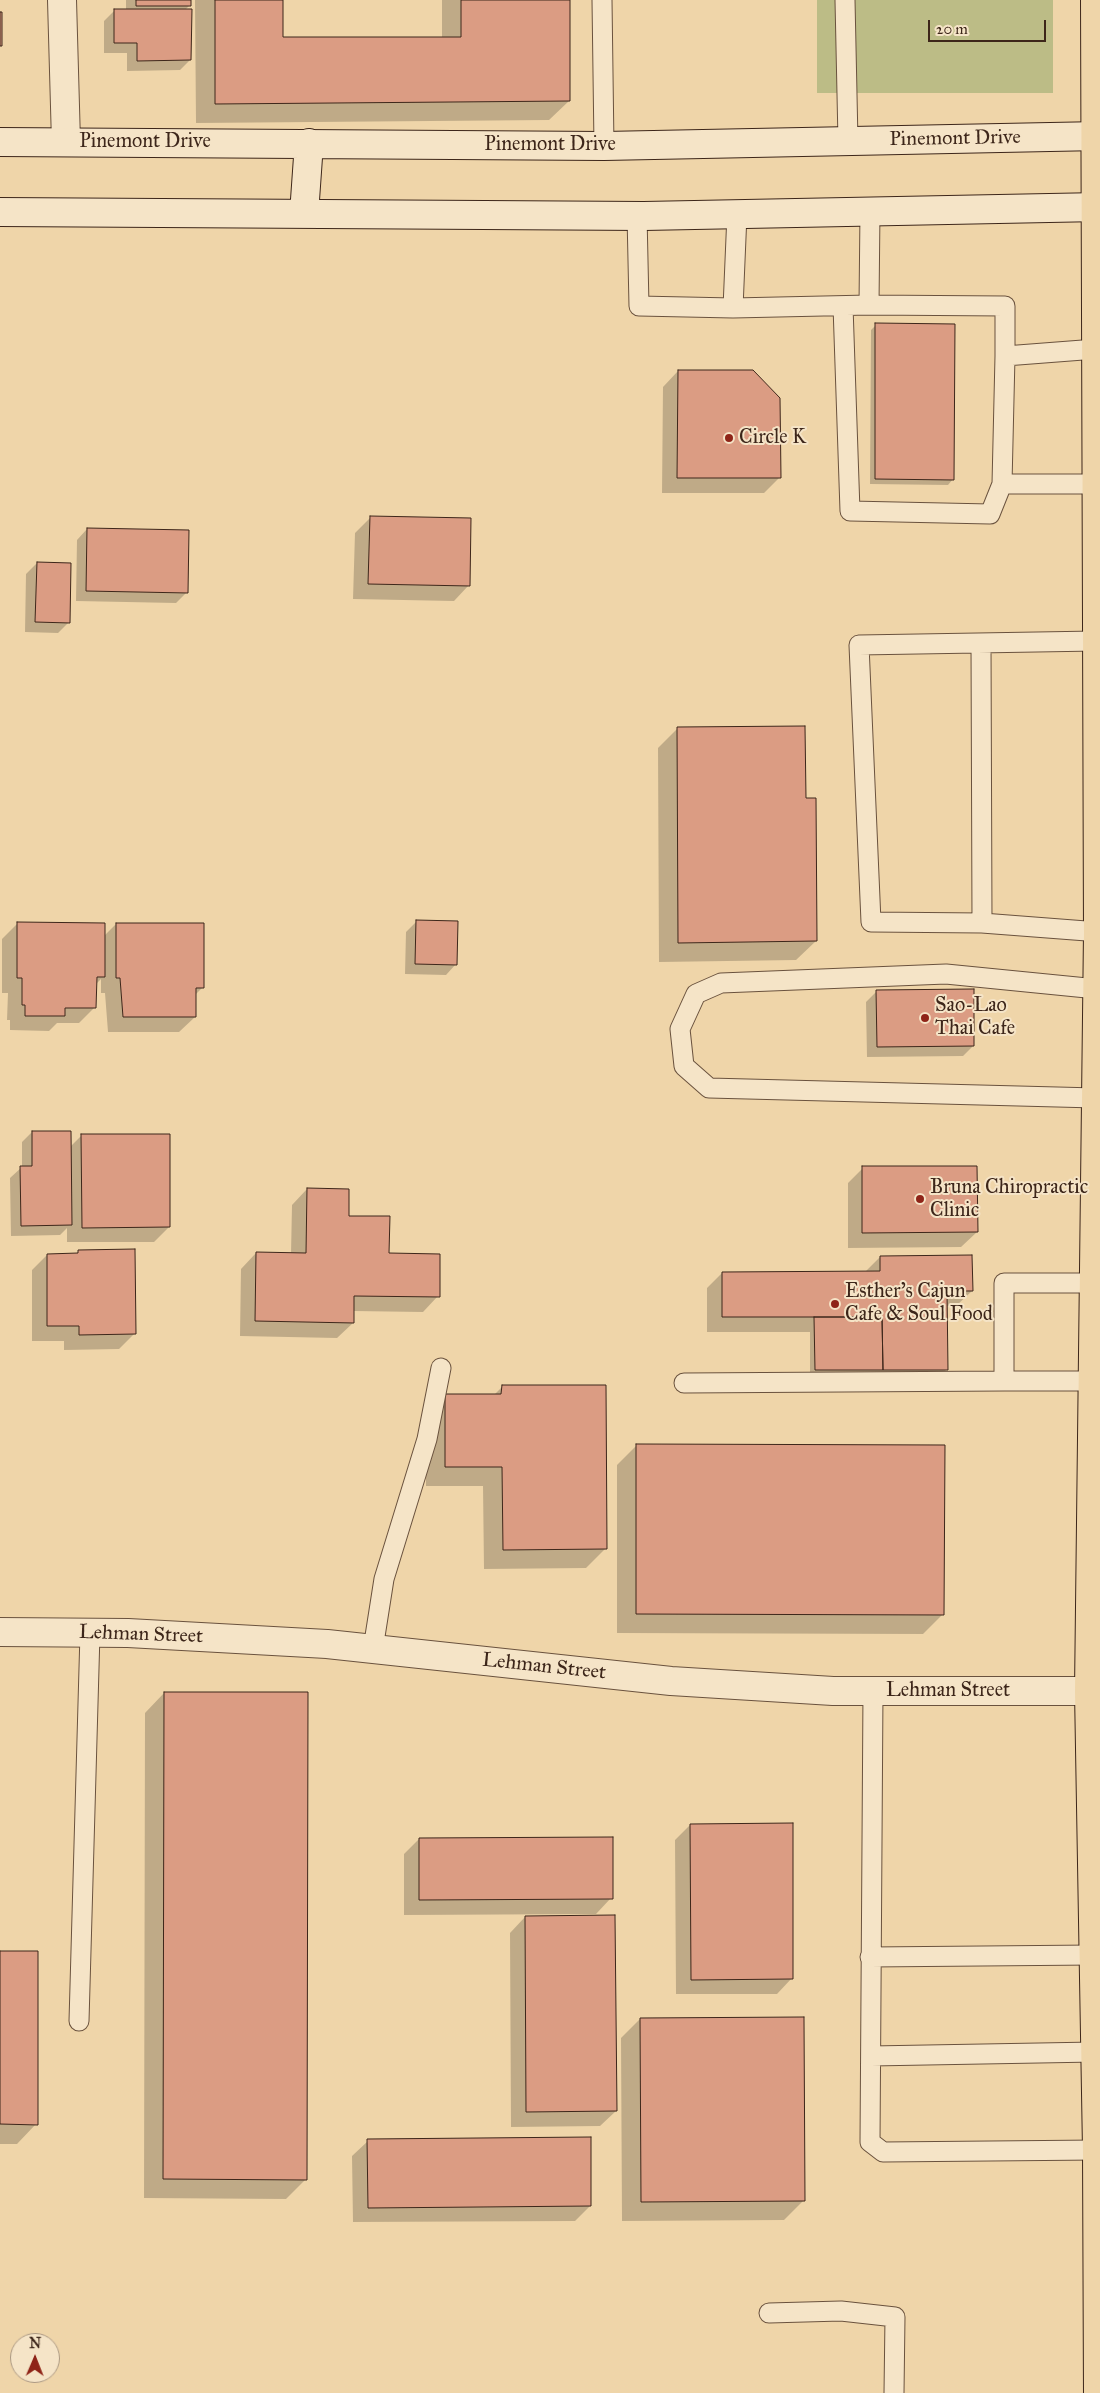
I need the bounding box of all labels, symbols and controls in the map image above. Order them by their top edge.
scale bar [930,10,1048,42]
text: 20 m [936,20,968,38]
street label: Pinemont Drive [889,126,1021,152]
street label: Pinemont Drive [79,130,211,154]
street label: Pinemont Drive [484,133,616,157]
place label: Circle K [739,426,806,450]
marker: Circle K [723,432,735,444]
place label: Sao-Lao Thai Cafe [935,994,1015,1041]
marker: Sao-Lao Thai Cafe [919,1012,931,1024]
place label: Bruna Chiropractic Clinic [930,1176,1088,1223]
marker: Bruna Chiropractic Clinic [914,1193,926,1205]
place label: Esther's Cajun Cafe & Soul Food [845,1280,993,1327]
marker: Esther's Cajun Cafe & Soul Food [829,1298,841,1310]
street label: Lehman Street [79,1621,203,1649]
street label: Lehman Street [481,1649,607,1685]
street label: Lehman Street [886,1679,1010,1703]
north arrow [10,2333,60,2383]
text: N [29,2335,41,2352]

